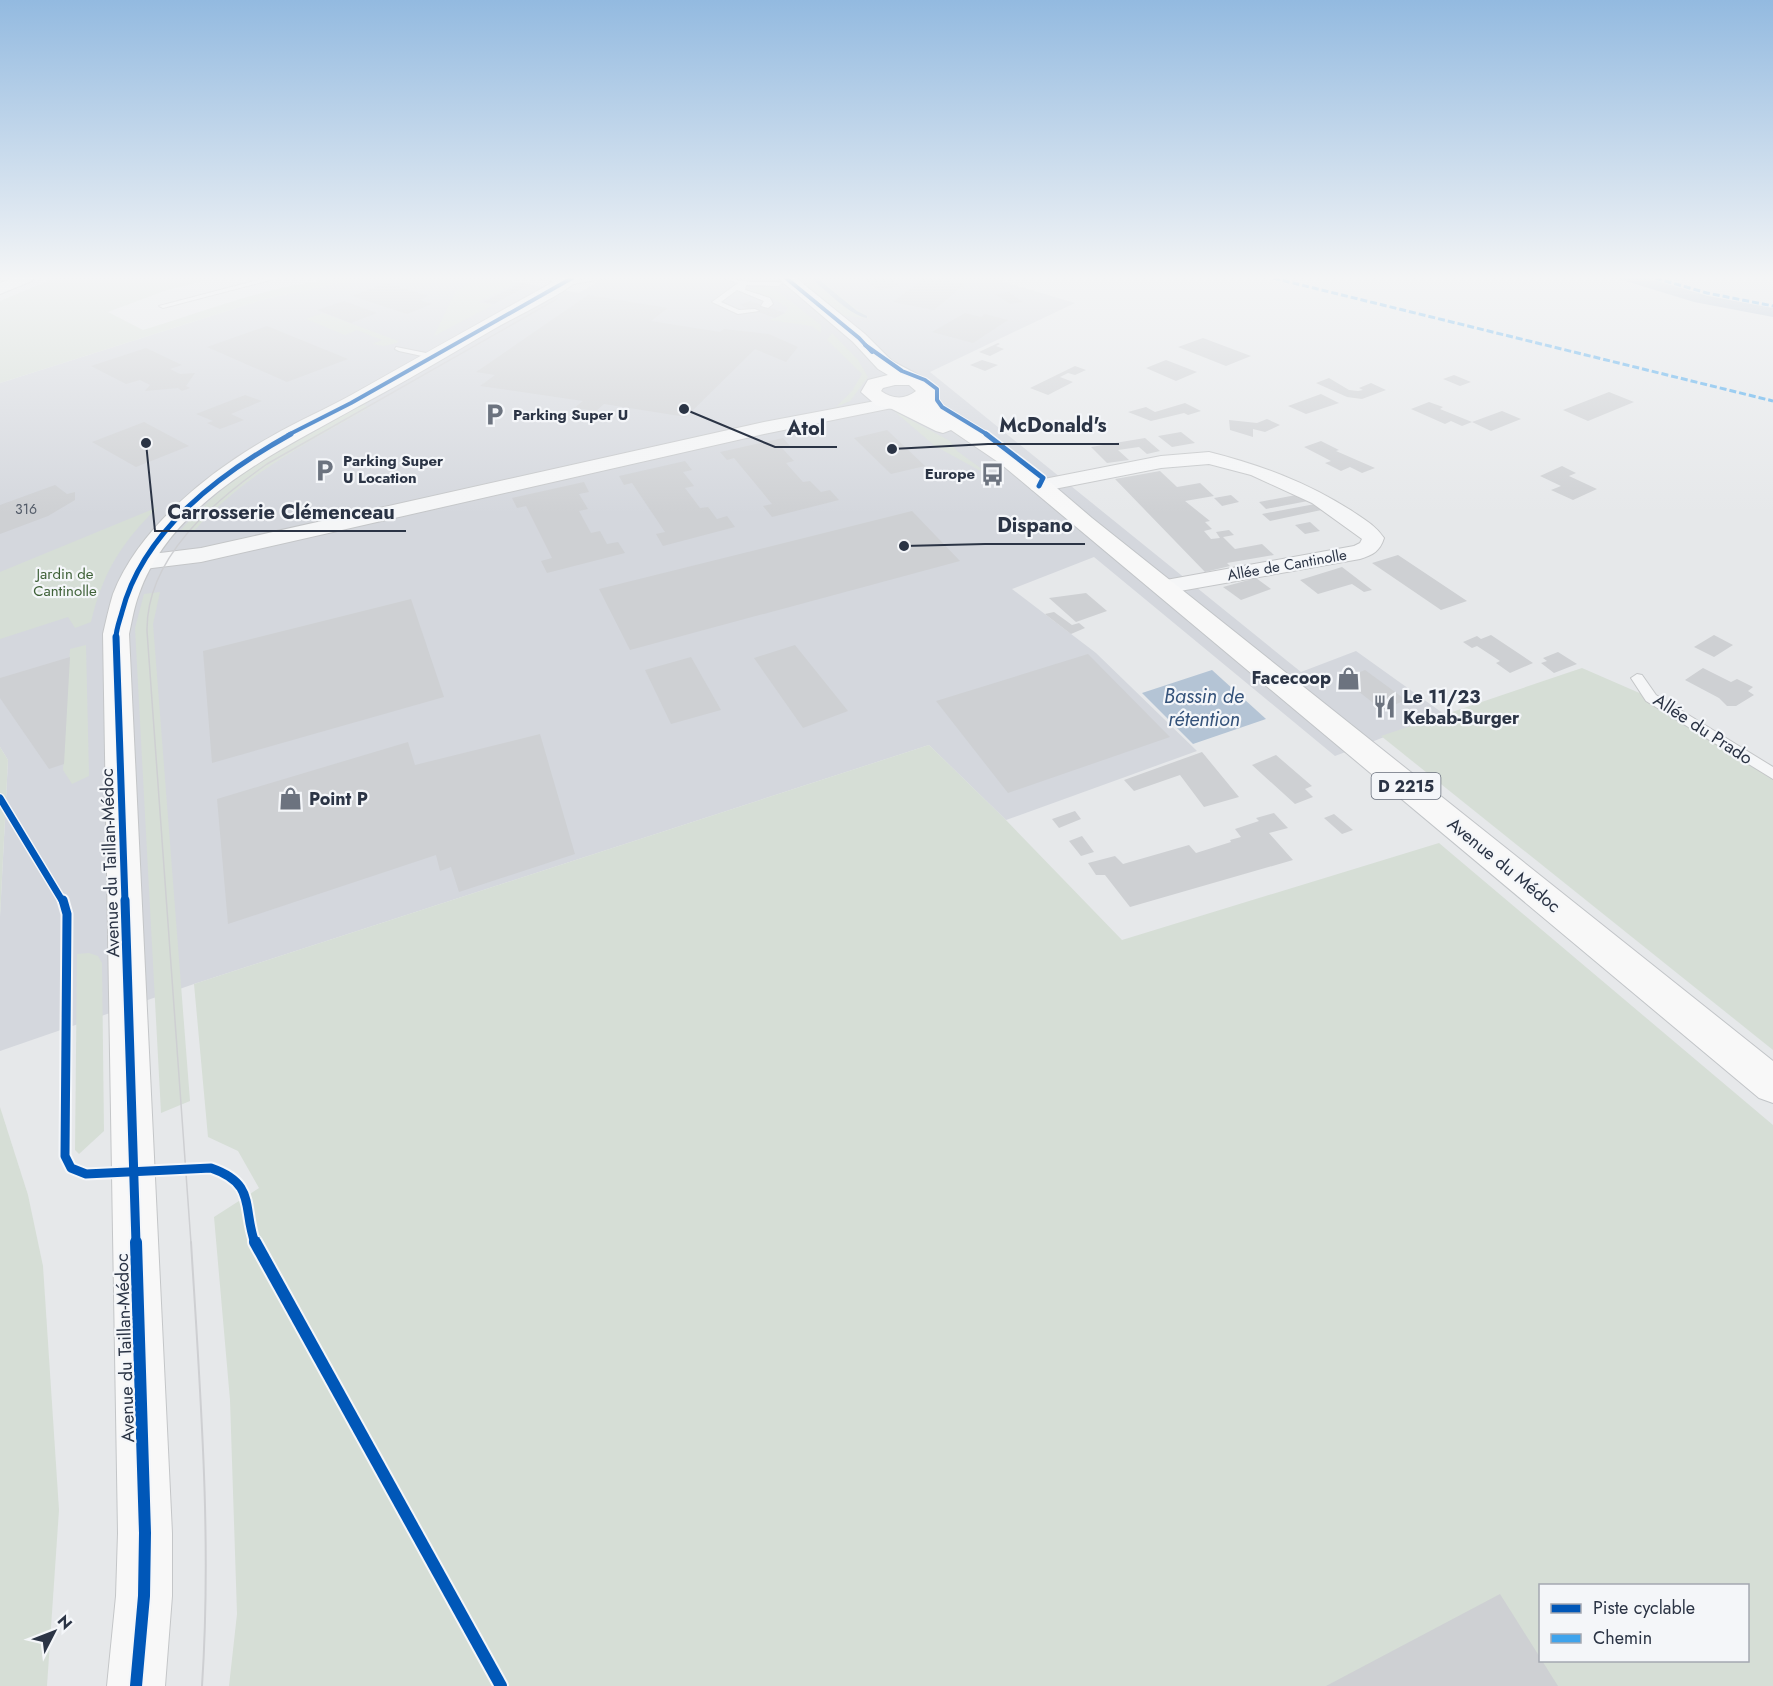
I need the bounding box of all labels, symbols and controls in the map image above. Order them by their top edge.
parking icon: Parking Super U [482,402,508,428]
place label: Parking Super U [513,404,628,426]
callout: McDonald's [988,406,1119,444]
callout: Atol [775,409,837,447]
text: McDonald's [999,411,1107,440]
text: Atol [786,414,825,443]
place label: Parking Super U Location [343,450,444,489]
parking icon: Parking Super U Location [312,457,338,483]
bus stop icon: Europe [980,461,1006,487]
place label: Europe [925,463,975,485]
callout: Carrosserie Clémenceau [155,493,406,531]
text: Carrosserie Clémenceau [167,498,395,527]
house number: 316 [15,499,37,519]
callout: Dispano [985,506,1085,544]
text: Dispano [997,511,1073,540]
street label: Allée de Cantinolle [1225,544,1349,586]
park label: Jardin de Cantinolle [33,563,97,602]
place label: Facecoop [1251,665,1331,691]
shop icon: Facecoop [1336,665,1362,691]
water label: Bassin de rétention [1164,682,1244,734]
place label: Le 11/23 Kebab-Burger [1403,684,1520,731]
street label: Allée du Prado [1648,687,1758,771]
restaurant icon: Le 11/23 Kebab-Burger [1372,694,1398,720]
street label: Avenue du Taillan-Médoc [94,768,126,958]
road number: D 2215 [1372,773,1440,799]
shop icon: Point P [278,786,304,812]
place label: Point P [309,786,368,812]
street label: Avenue du Médoc [1442,811,1566,919]
street label: Avenue du Taillan-Médoc [109,1253,141,1443]
legend [1539,1584,1749,1662]
text: Piste cyclable [1593,1595,1695,1621]
north arrow [24,1602,84,1662]
text: N [52,1610,78,1635]
text: Chemin [1593,1625,1652,1651]

